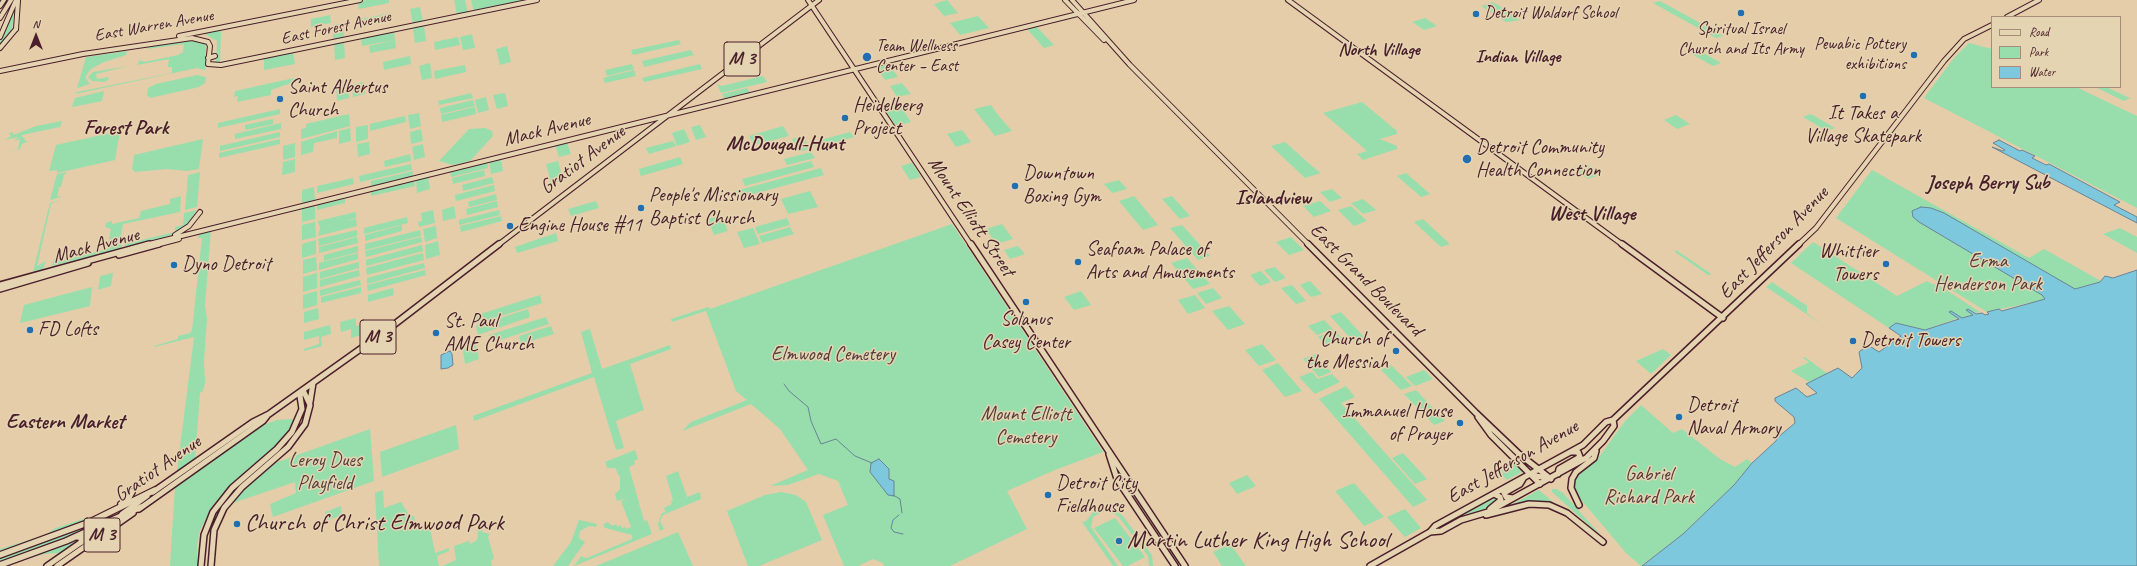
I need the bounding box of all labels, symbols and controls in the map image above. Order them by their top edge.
place label: Detroit Waldorf School [1484,4,1617,24]
street label: East Warren Avenue [93,6,215,46]
street label: East Forest Avenue [279,6,393,50]
marker: Spiritual Israel Church and Its Army [1736,8,1746,18]
marker: Detroit Waldorf School [1471,9,1481,19]
north arrow [16,16,56,56]
legend [1991,16,2121,88]
text: N [33,17,39,31]
place label: Spiritual Israel Church and Its Army [1678,20,1804,60]
text: Road [2029,24,2049,40]
place label: Pewabic Pottery exhibitions [1814,35,1906,75]
place label: Team Wellness Center – East [876,37,958,77]
district label: North Village [1338,39,1420,61]
road number: M 3 [724,42,760,76]
text: Park [2029,44,2048,60]
district label: Indian Village [1476,46,1560,68]
marker: Pewabic Pottery exhibitions [1909,50,1919,60]
marker: Team Wellness Center – East [861,51,873,63]
text: Water [2029,64,2055,80]
place label: Saint Albertus Church [288,76,387,123]
marker: It Takes a Village Skatepark [1858,91,1868,101]
marker: Saint Albertus Church [275,94,285,104]
place label: Heidelberg Project [853,94,922,141]
place label: It Takes a Village Skatepark [1805,102,1921,149]
street label: Mack Avenue [501,108,593,152]
marker: Heidelberg Project [840,113,850,123]
district label: Forest Park [84,115,168,141]
street label: Gratiot Avenue [536,120,630,200]
district label: McDougall-Hunt [726,131,844,157]
place label: Detroit Community Health Connection [1476,136,1604,183]
street label: Mount Elliott Street [922,153,1020,281]
marker: Detroit Community Health Connection [1461,153,1473,165]
place label: Downtown Boxing Gym [1023,162,1101,209]
district label: Joseph Berry Sub [1926,170,2050,196]
marker: Downtown Boxing Gym [1010,181,1020,191]
street label: East Jefferson Avenue [1714,182,1834,304]
place label: People's Missionary Baptist Church [649,184,777,231]
district label: Islandview [1235,185,1311,211]
district label: West Village [1549,201,1635,227]
marker: People's Missionary Baptist Church [636,203,646,213]
place label: Engine House #11 [518,214,642,238]
street label: East Grand Boulevard [1304,218,1428,342]
marker: Engine House #11 [505,221,515,231]
street label: Mack Avenue [50,223,142,269]
place label: Seafoam Palace of Arts and Amusements [1086,238,1234,285]
place label: Whittier Towers [1819,240,1878,287]
park label: Erma Henderson Park [1934,250,2042,297]
place label: Dyno Detroit [182,253,271,277]
marker: Seafoam Palace of Arts and Amusements [1073,257,1083,267]
marker: Whittier Towers [1881,259,1891,269]
marker: Dyno Detroit [169,260,179,270]
marker: Solanus Casey Center [1021,297,1031,307]
place label: Solanus Casey Center [982,308,1070,355]
place label: St. Paul AME Church [444,310,534,357]
place label: FD Lofts [38,318,98,342]
road number: M 3 [360,320,396,354]
marker: FD Lofts [25,325,35,335]
marker: St. Paul AME Church [431,328,441,338]
place label: Church of the Messiah [1305,328,1388,375]
place label: Detroit Towers [1861,329,1960,353]
marker: Detroit Towers [1848,336,1858,346]
park label: Elmwood Cemetery [771,343,895,367]
marker: Church of the Messiah [1391,346,1401,356]
place label: Detroit Naval Armory [1687,394,1781,441]
place label: Immanuel House of Prayer [1342,400,1452,447]
park label: Mount Elliott Cemetery [981,403,1071,450]
district label: Eastern Market [6,409,124,435]
marker: Detroit Naval Armory [1674,412,1684,422]
street label: East Jefferson Avenue [1443,415,1583,509]
marker: Immanuel House of Prayer [1455,418,1465,428]
street label: Gratiot Avenue [110,430,206,508]
park label: Leroy Dues Playfield [288,449,362,496]
park label: Gabriel Richard Park [1604,463,1694,510]
place label: Detroit City Fieldhouse [1056,472,1137,519]
marker: Detroit City Fieldhouse [1043,490,1053,500]
place label: Church of Christ Elmwood Park [245,510,504,538]
road number: M 3 [84,518,120,552]
marker: Church of Christ Elmwood Park [232,519,242,529]
place label: Martin Luther King High School [1127,527,1389,555]
marker: Martin Luther King High School [1114,536,1124,546]

